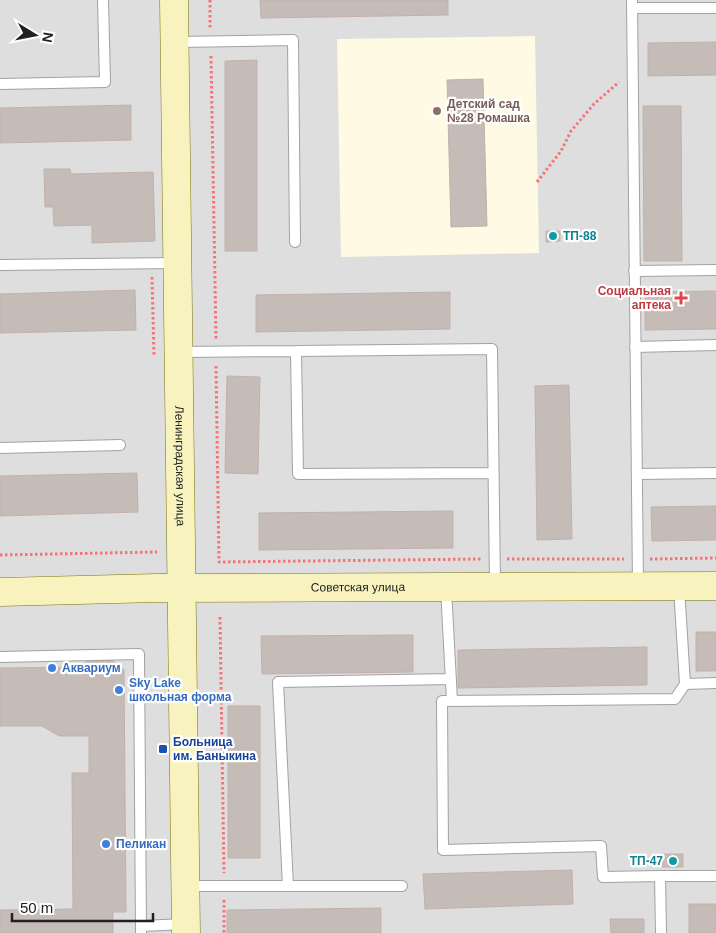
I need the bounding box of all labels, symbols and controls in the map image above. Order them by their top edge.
north arrow [10,10,60,60]
text: N [39,31,57,44]
place label: Детский сад №28 Ромашка [447,97,530,125]
marker: Детский сад №28 Ромашка [431,105,443,117]
place label: ТП-88 [563,229,597,243]
marker: ТП-88 [547,230,559,242]
place label: Социальная аптека [598,284,671,312]
marker: Социальная аптека [675,292,687,304]
street label: Ленинградская улица [172,406,188,527]
street label: Советская улица [311,580,405,594]
place label: Аквариум [62,661,121,675]
marker: Аквариум [46,662,58,674]
place label: Sky Lake школьная форма [129,676,232,704]
marker: Sky Lake школьная форма [113,684,125,696]
place label: Больница им. Баныкина [173,735,256,763]
marker: Больница им. Баныкина [157,743,169,755]
place label: Пеликан [116,837,166,851]
marker: Пеликан [100,838,112,850]
place label: ТП-47 [630,854,663,868]
marker: ТП-47 [667,855,679,867]
scale bar [12,890,154,922]
text: 50 m [20,899,53,916]

